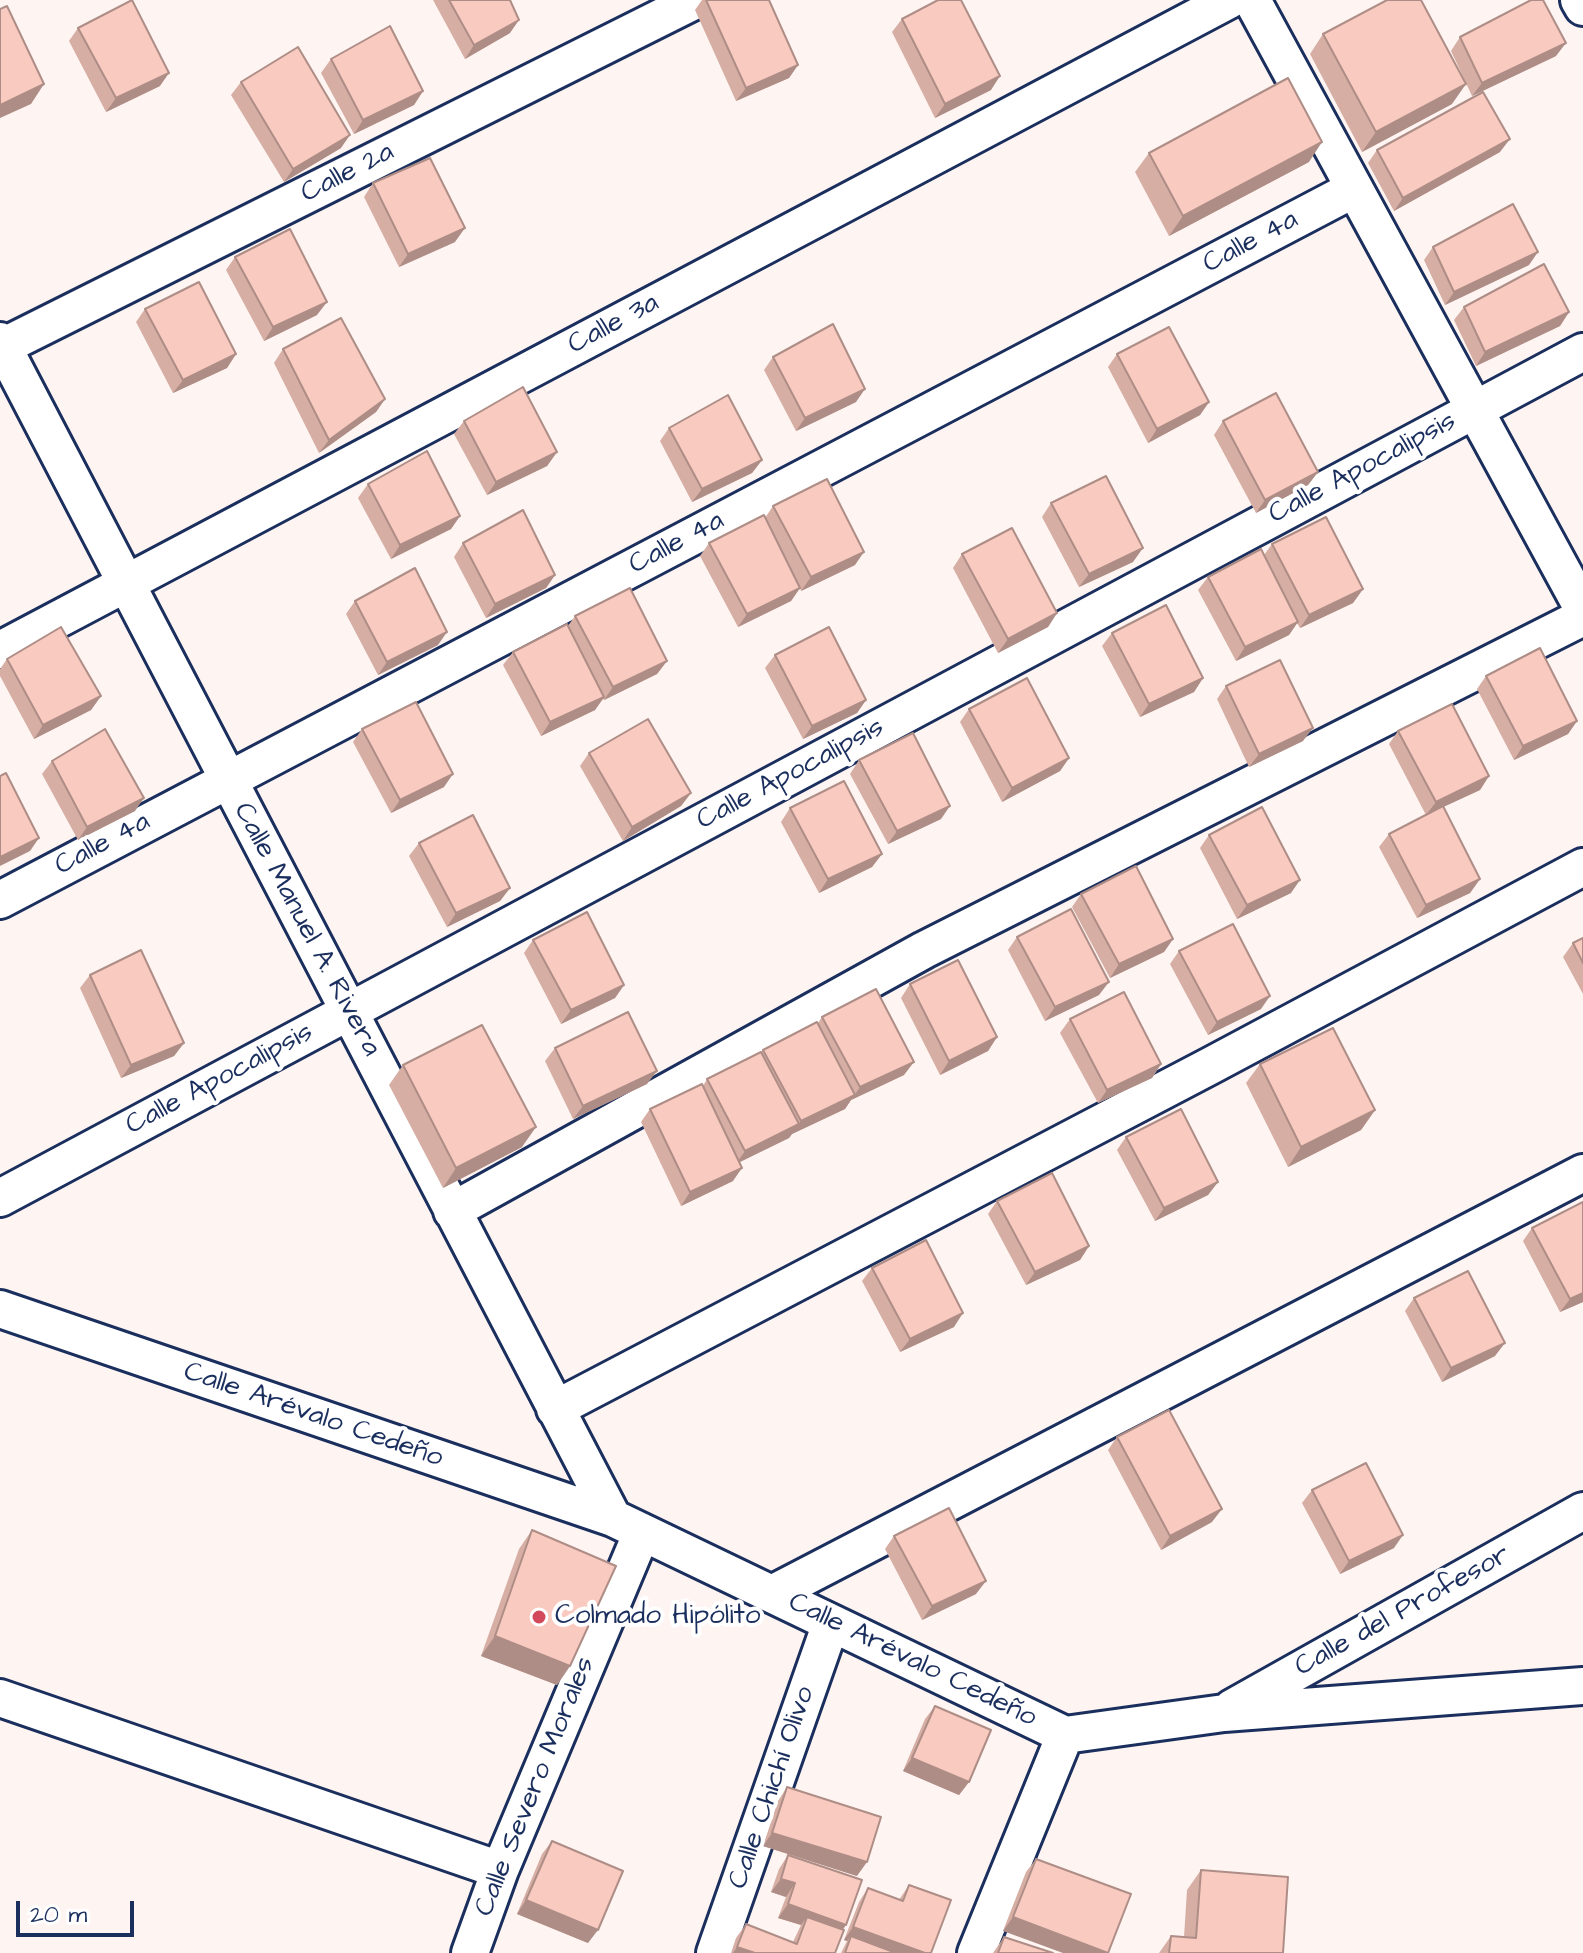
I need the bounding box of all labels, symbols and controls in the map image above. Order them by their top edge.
street label: Calle 2a [296,136,400,212]
street label: Calle 4a [1198,204,1304,282]
street label: Calle 3a [563,287,665,363]
street label: Calle Apocalipsis [1264,406,1462,532]
street label: Calle 4a [624,505,730,583]
street label: Calle Apocalipsis [692,712,890,838]
street label: Calle Manuel A. Rivera [225,797,387,1063]
street label: Calle 4a [50,806,156,884]
street label: Calle Apocalipsis [121,1017,319,1143]
street label: Calle Arévalo Cedeño [179,1356,447,1476]
street label: Calle del Profesor [1290,1539,1516,1685]
street label: Calle Arévalo Cedeño [782,1586,1042,1736]
place label: Colmado Hipólito [555,1600,761,1634]
marker: Colmado Hipólito [530,1608,548,1626]
street label: Calle Severo Morales [469,1652,603,1922]
street label: Calle Chichí Olivo [723,1682,823,1894]
scale bar [20,1885,138,1935]
text: 20 m [30,1898,87,1932]

